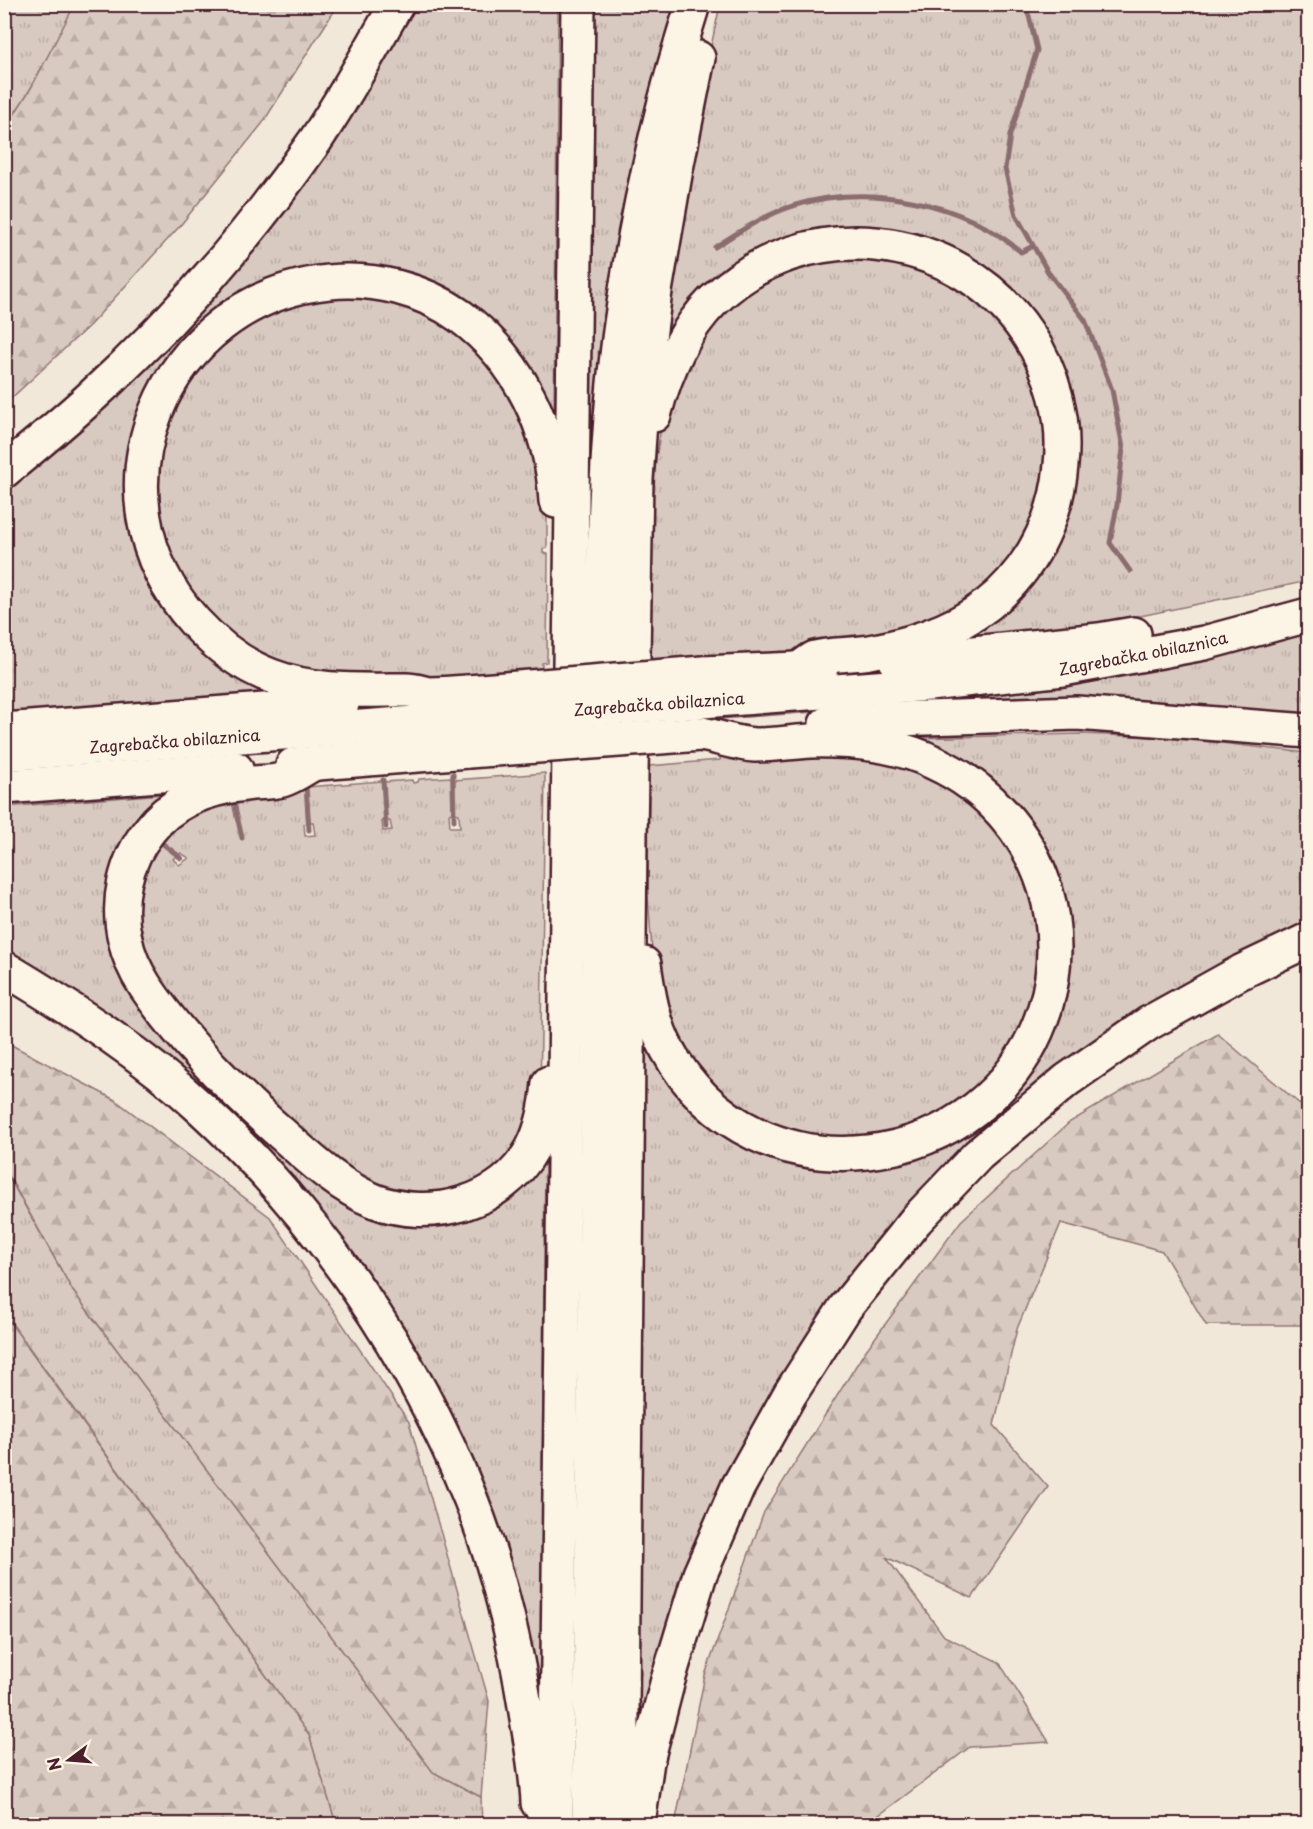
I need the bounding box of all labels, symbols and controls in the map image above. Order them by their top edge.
street label: Zagrebačka obilaznica [1056,624,1230,681]
street label: Zagrebačka obilaznica [573,685,745,721]
street label: Zagrebačka obilaznica [88,722,261,759]
north arrow [39,1730,99,1790]
text: N [40,1755,67,1774]

